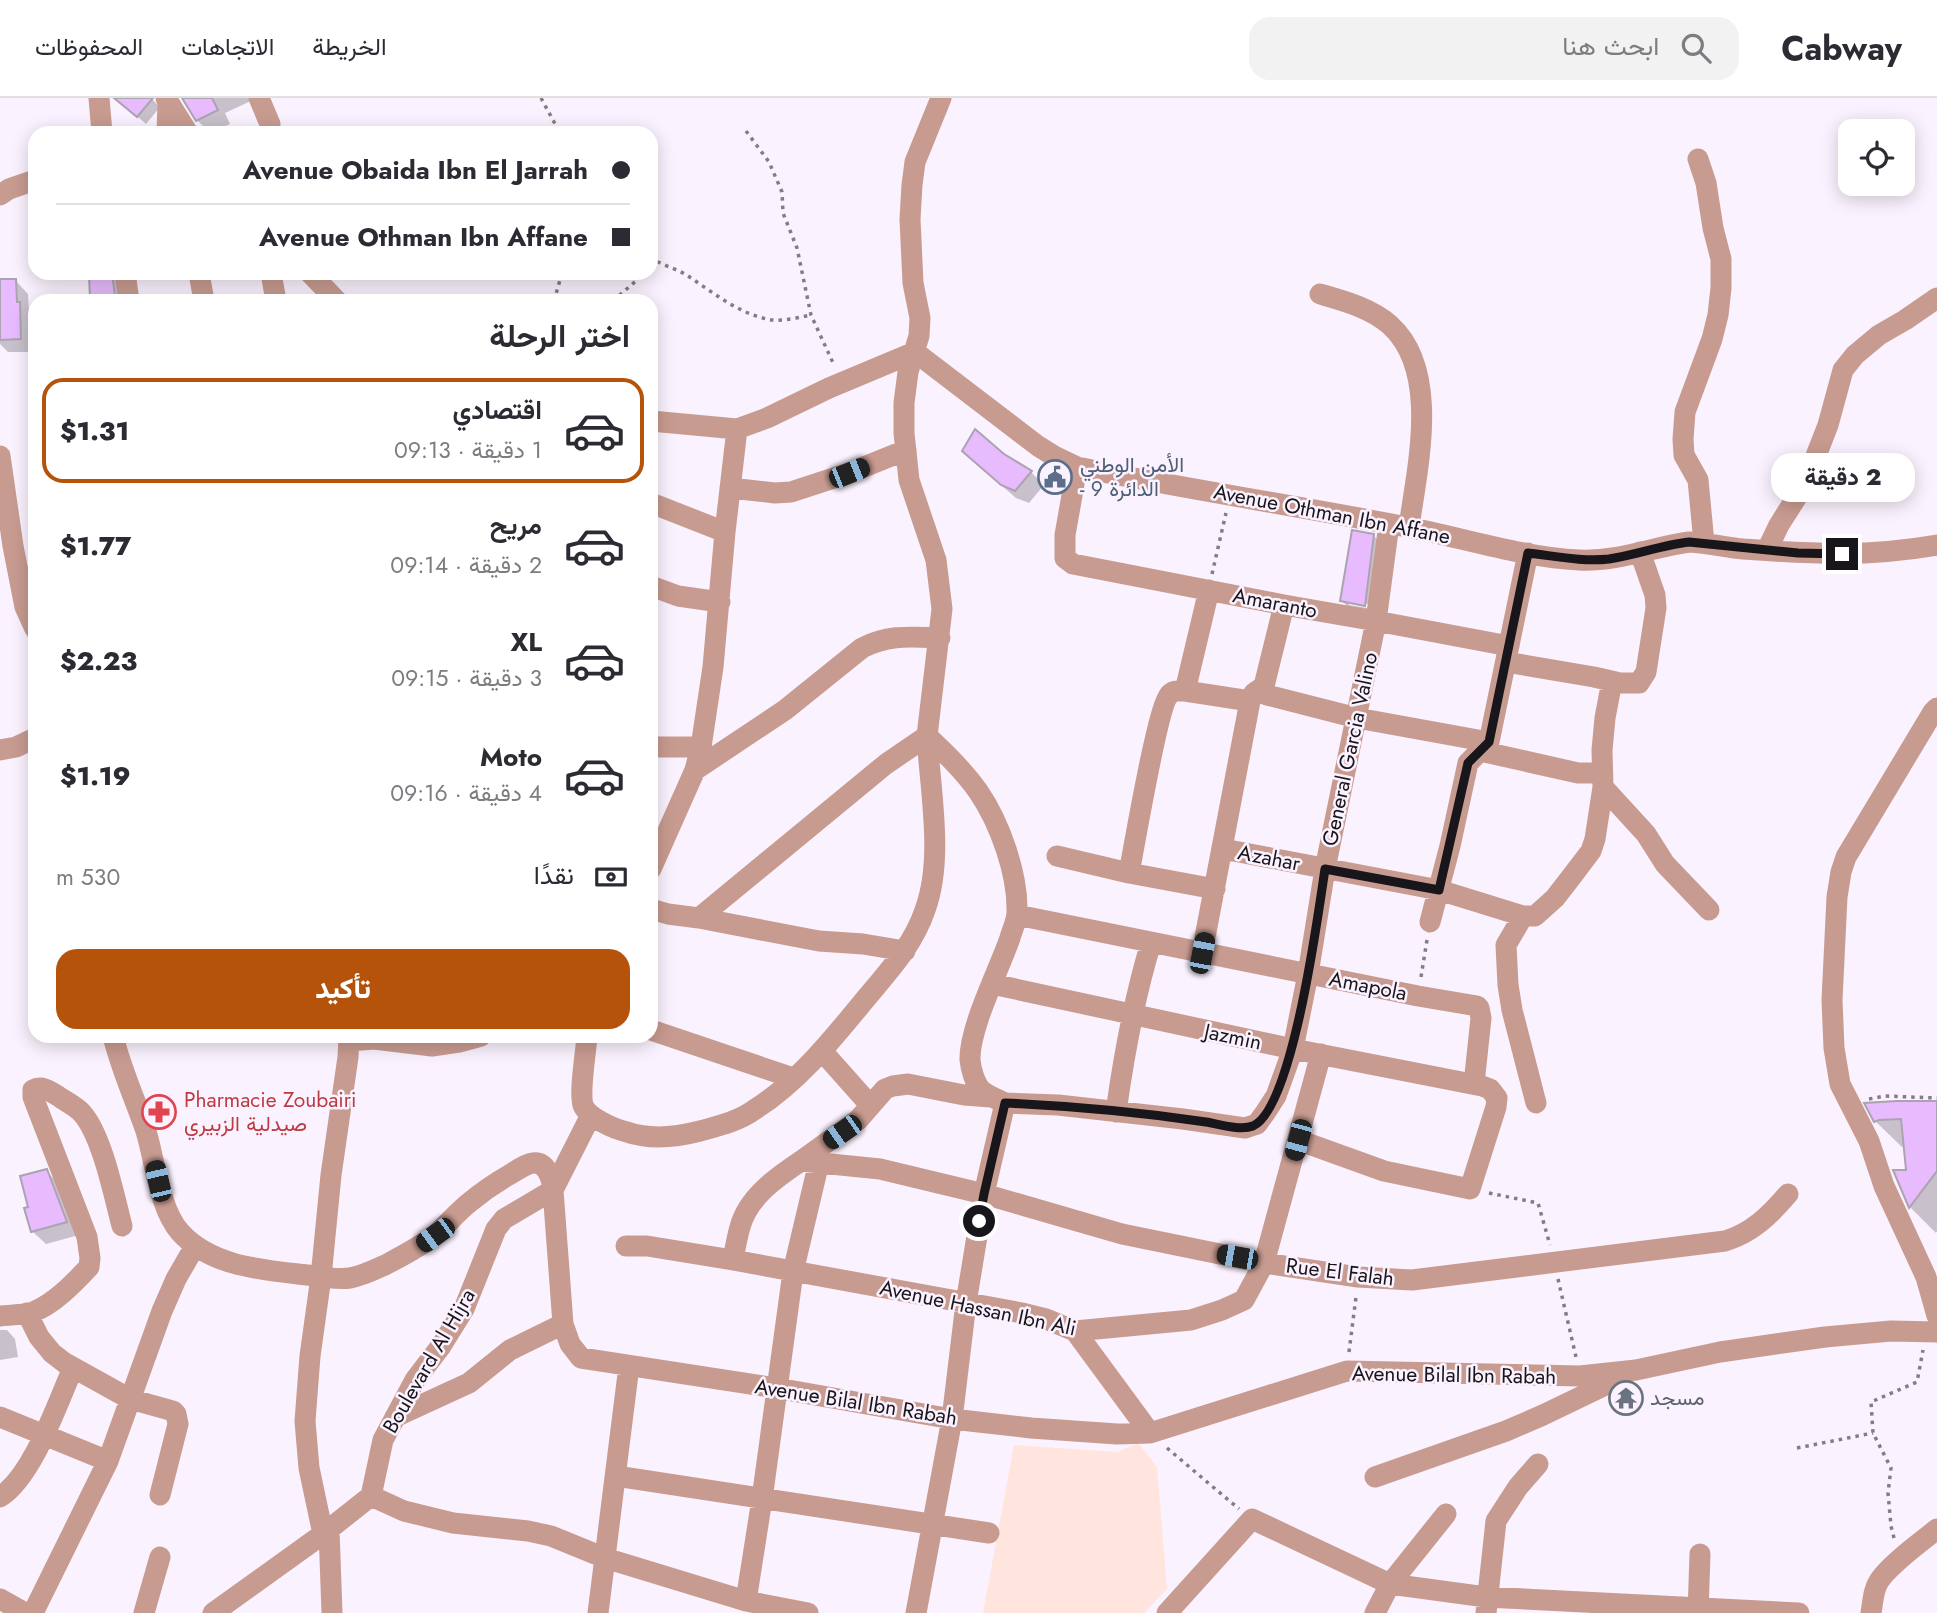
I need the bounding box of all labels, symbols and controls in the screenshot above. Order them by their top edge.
search box [1249,17,1739,80]
text: Cabway [1781,25,1902,72]
text: ابحث هنا [1562,27,1659,65]
text: المحفوظات [35,29,143,64]
text: الاتجاهات [181,29,274,64]
text: الخريطة [312,29,387,64]
icon: search [1677,29,1715,67]
map controls [1838,119,1915,196]
button: locate [1838,119,1915,196]
text: Avenue Obaida Ibn El Jarrah [243,151,588,189]
text: Avenue Othman Ibn Affane [259,218,588,256]
text: اختر الرحلة [489,313,630,359]
text: اقتصادي [453,391,542,429]
icon: car [563,399,626,462]
text: $1.31 [60,412,129,450]
text: 1 دقيقة · 09:13 [394,433,542,467]
place label: الأمن الوطني - الدائرة 9 [1080,450,1184,504]
callout: 2 دقيقة [1770,452,1914,502]
car [826,455,873,491]
public building icon: الأمن الوطني - الدائرة 9 [1036,458,1074,496]
text: 2 دقيقة [1804,460,1882,494]
street label: Avenue Othman Ibn Affane [1211,476,1453,552]
text: مريح [490,506,542,544]
icon: car [563,514,626,577]
text: $1.77 [60,527,131,565]
route end [1826,538,1858,570]
text: 2 دقيقة · 09:14 [390,548,542,582]
street label: Amaranto [1230,580,1320,626]
text: XL [510,623,542,661]
icon: car [563,629,626,692]
text: $2.23 [60,642,137,680]
street label: General Garcia Valino [1315,649,1385,849]
text: 3 دقيقة · 09:15 [391,661,542,695]
text: Moto [480,738,542,776]
icon: car [563,744,626,807]
text: $1.19 [60,757,131,795]
text: 4 دقيقة · 09:16 [390,776,542,810]
street label: Azahar [1235,837,1304,879]
text: نقدًا [534,856,574,894]
icon: cash [592,858,630,896]
text: 530 m [56,860,120,894]
car [1188,930,1217,976]
button: تأكيد [56,949,630,1029]
street label: Amapola [1327,964,1409,1008]
street label: Jazmin [1199,1016,1264,1058]
place label: Pharmacie Zoubairi صيدلية الزبيري [184,1085,356,1141]
pharmacy icon: Pharmacie Zoubairi صيدلية الزبيري [140,1093,178,1131]
car [819,1111,866,1153]
car [1283,1117,1314,1163]
car [144,1158,173,1204]
route start [963,1205,995,1237]
car [412,1214,459,1256]
car [1215,1243,1260,1271]
street label: Rue El Falah [1284,1250,1396,1294]
street label: Avenue Hassan Ibn Ali [877,1273,1079,1343]
street label: Boulevard Al Hijra [375,1283,483,1439]
street label: Avenue Bilal Ibn Rabah [1352,1358,1556,1392]
street label: Avenue Bilal Ibn Rabah [753,1371,959,1433]
temple icon: مسجد [1607,1379,1645,1417]
place label: مسجد [1650,1383,1704,1413]

